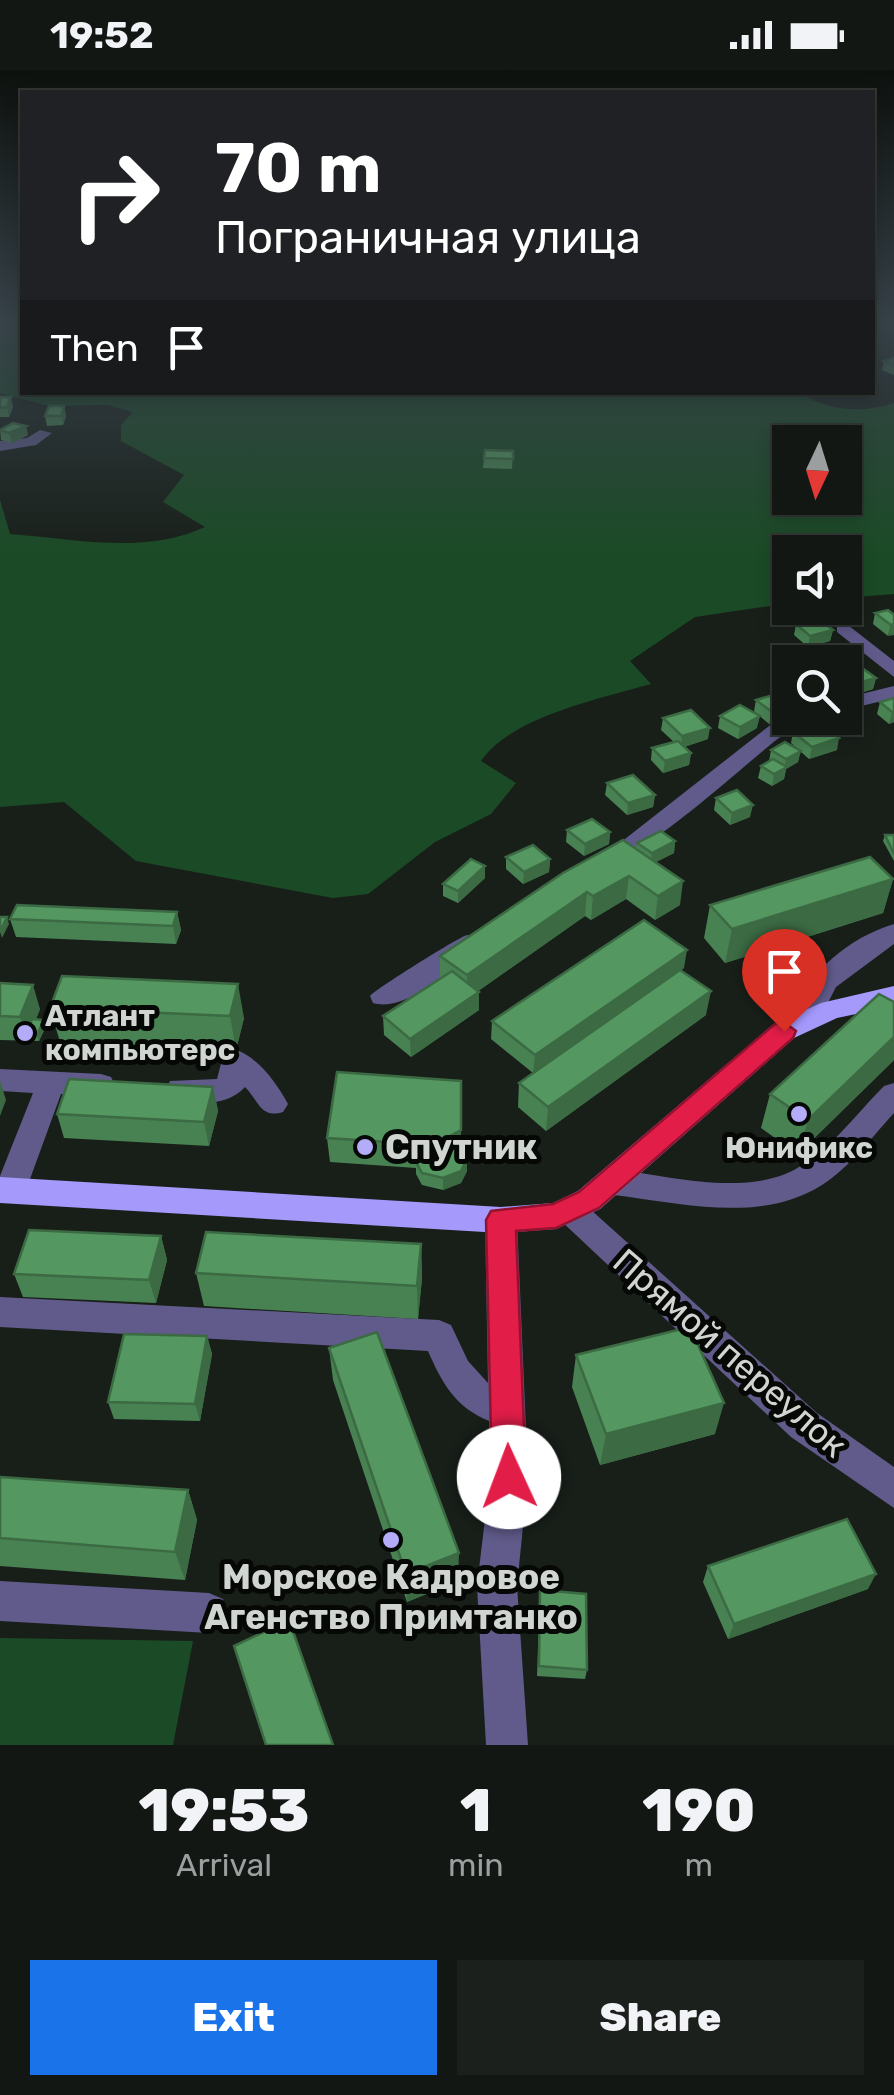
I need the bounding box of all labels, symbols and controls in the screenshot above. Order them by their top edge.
text: 19:52 [50,12,154,58]
text: 70 m [215,127,382,210]
icon: right [50,130,180,260]
text: Пограничная улица [215,211,641,264]
icon: arrive [159,320,214,375]
text: Then [50,325,139,371]
north arrow [772,425,862,515]
map controls [772,425,862,735]
button: sound [772,535,862,625]
button: search [772,645,862,735]
pin [742,929,827,1032]
icon: arrive [757,944,812,999]
place label: Атлант компьютерс [45,998,235,1068]
marker: Атлант компьютерс [14,1022,36,1044]
marker: Юнификс [788,1103,810,1125]
place label: Спутник [385,1126,537,1168]
place label: Юнификс [725,1130,873,1166]
marker: Спутник [354,1136,376,1158]
street label: Прямой переулок [604,1240,856,1466]
position arrow [457,1425,561,1529]
marker: Морское Кадровое Агенство Примтанко [380,1529,402,1551]
place label: Морское Кадровое Агенство Примтанко [204,1556,578,1638]
text: 19:53 [139,1775,309,1846]
text: 1 [460,1775,492,1846]
text: 190 [642,1775,755,1846]
text: Arrival [176,1846,272,1884]
text: min [448,1846,504,1884]
text: m [685,1846,713,1884]
button: Exit [30,1960,437,2075]
button: Share [457,1960,864,2075]

